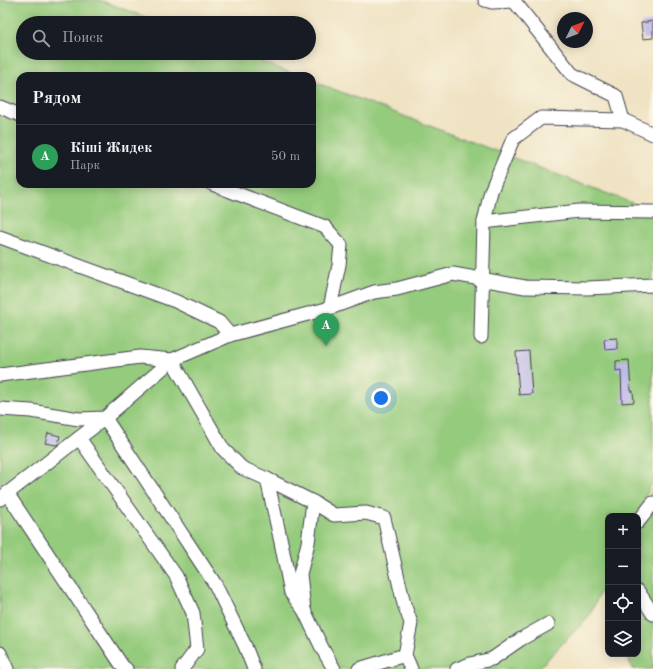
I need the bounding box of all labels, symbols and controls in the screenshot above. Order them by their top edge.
north arrow [557,12,593,48]
search box [16,16,316,60]
icon: search [30,27,52,49]
text: Поиск [62,31,103,46]
text: Рядом [32,90,81,107]
text: Кіші Жидек [70,141,152,156]
text: A [40,150,50,163]
text: 50 m [271,150,300,163]
text: Парк [70,159,100,172]
pin: A [313,313,339,346]
your location [371,388,391,408]
map controls [605,513,641,657]
button: + [605,513,641,549]
button: − [605,549,641,585]
button: locate [605,585,641,621]
button: layers [605,621,641,657]

